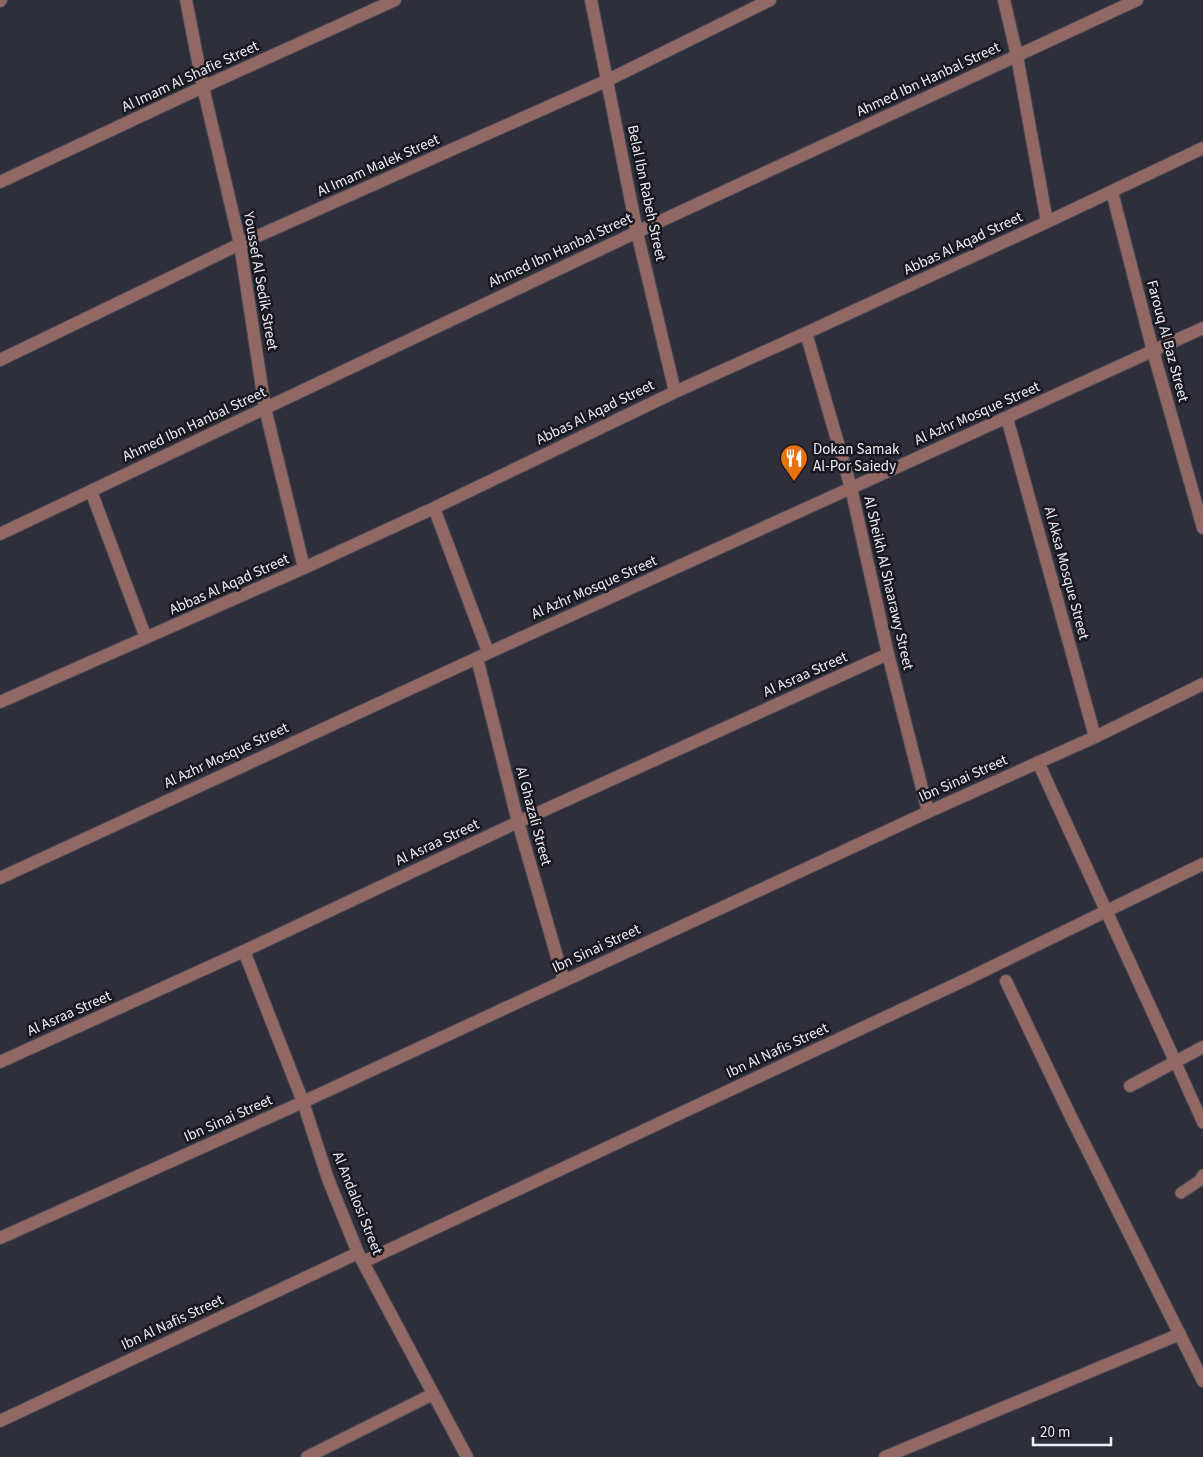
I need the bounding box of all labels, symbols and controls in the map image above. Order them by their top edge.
street label: Al Imam Al Shafie Street [118,35,262,117]
street label: Ahmed Ibn Hanbal Street [853,37,1004,122]
street label: Belal Ibn Rabeh Street [622,123,671,263]
street label: Al Imam Malek Street [314,129,443,202]
street label: Abbas Al Aqad Street [900,207,1026,280]
street label: Ahmed Ibn Hanbal Street [485,208,636,293]
street label: Youssef Al Sedik Street [238,209,283,352]
street label: Farouq Al Baz Street [1141,278,1194,404]
street label: Abbas Al Aqad Street [533,375,658,450]
street label: Al Azhr Mosque Street [911,376,1043,451]
street label: Ahmed Ibn Hanbal Street [119,382,270,467]
place label: Dokan Samak Al-Por Saiedy [813,439,900,477]
restaurant icon: Dokan Samak Al-Por Saiedy [779,443,809,482]
street label: Al Sheikh Al Shaarawy Street [858,494,919,672]
street label: Al Aksa Mosque Street [1039,504,1094,642]
street label: Abbas Al Aqad Street [166,549,293,620]
street label: Al Azhr Mosque Street [528,550,660,625]
street label: Al Asraa Street [760,647,851,702]
street label: Al Azhr Mosque Street [160,717,292,794]
street label: Ibn Sinai Street [915,750,1011,807]
street label: Al Ghazali Street [510,764,557,868]
street label: Al Asraa Street [392,814,483,871]
street label: Ibn Sinai Street [549,919,644,978]
street label: Al Asraa Street [24,986,115,1041]
street label: Ibn Al Nafis Street [723,1018,832,1083]
street label: Ibn Sinai Street [180,1090,276,1147]
street label: Al Andalosi Street [327,1148,388,1258]
street label: Ibn Al Nafis Street [118,1290,227,1355]
scale bar [1033,1414,1110,1446]
text: 20 m [1040,1422,1070,1443]

